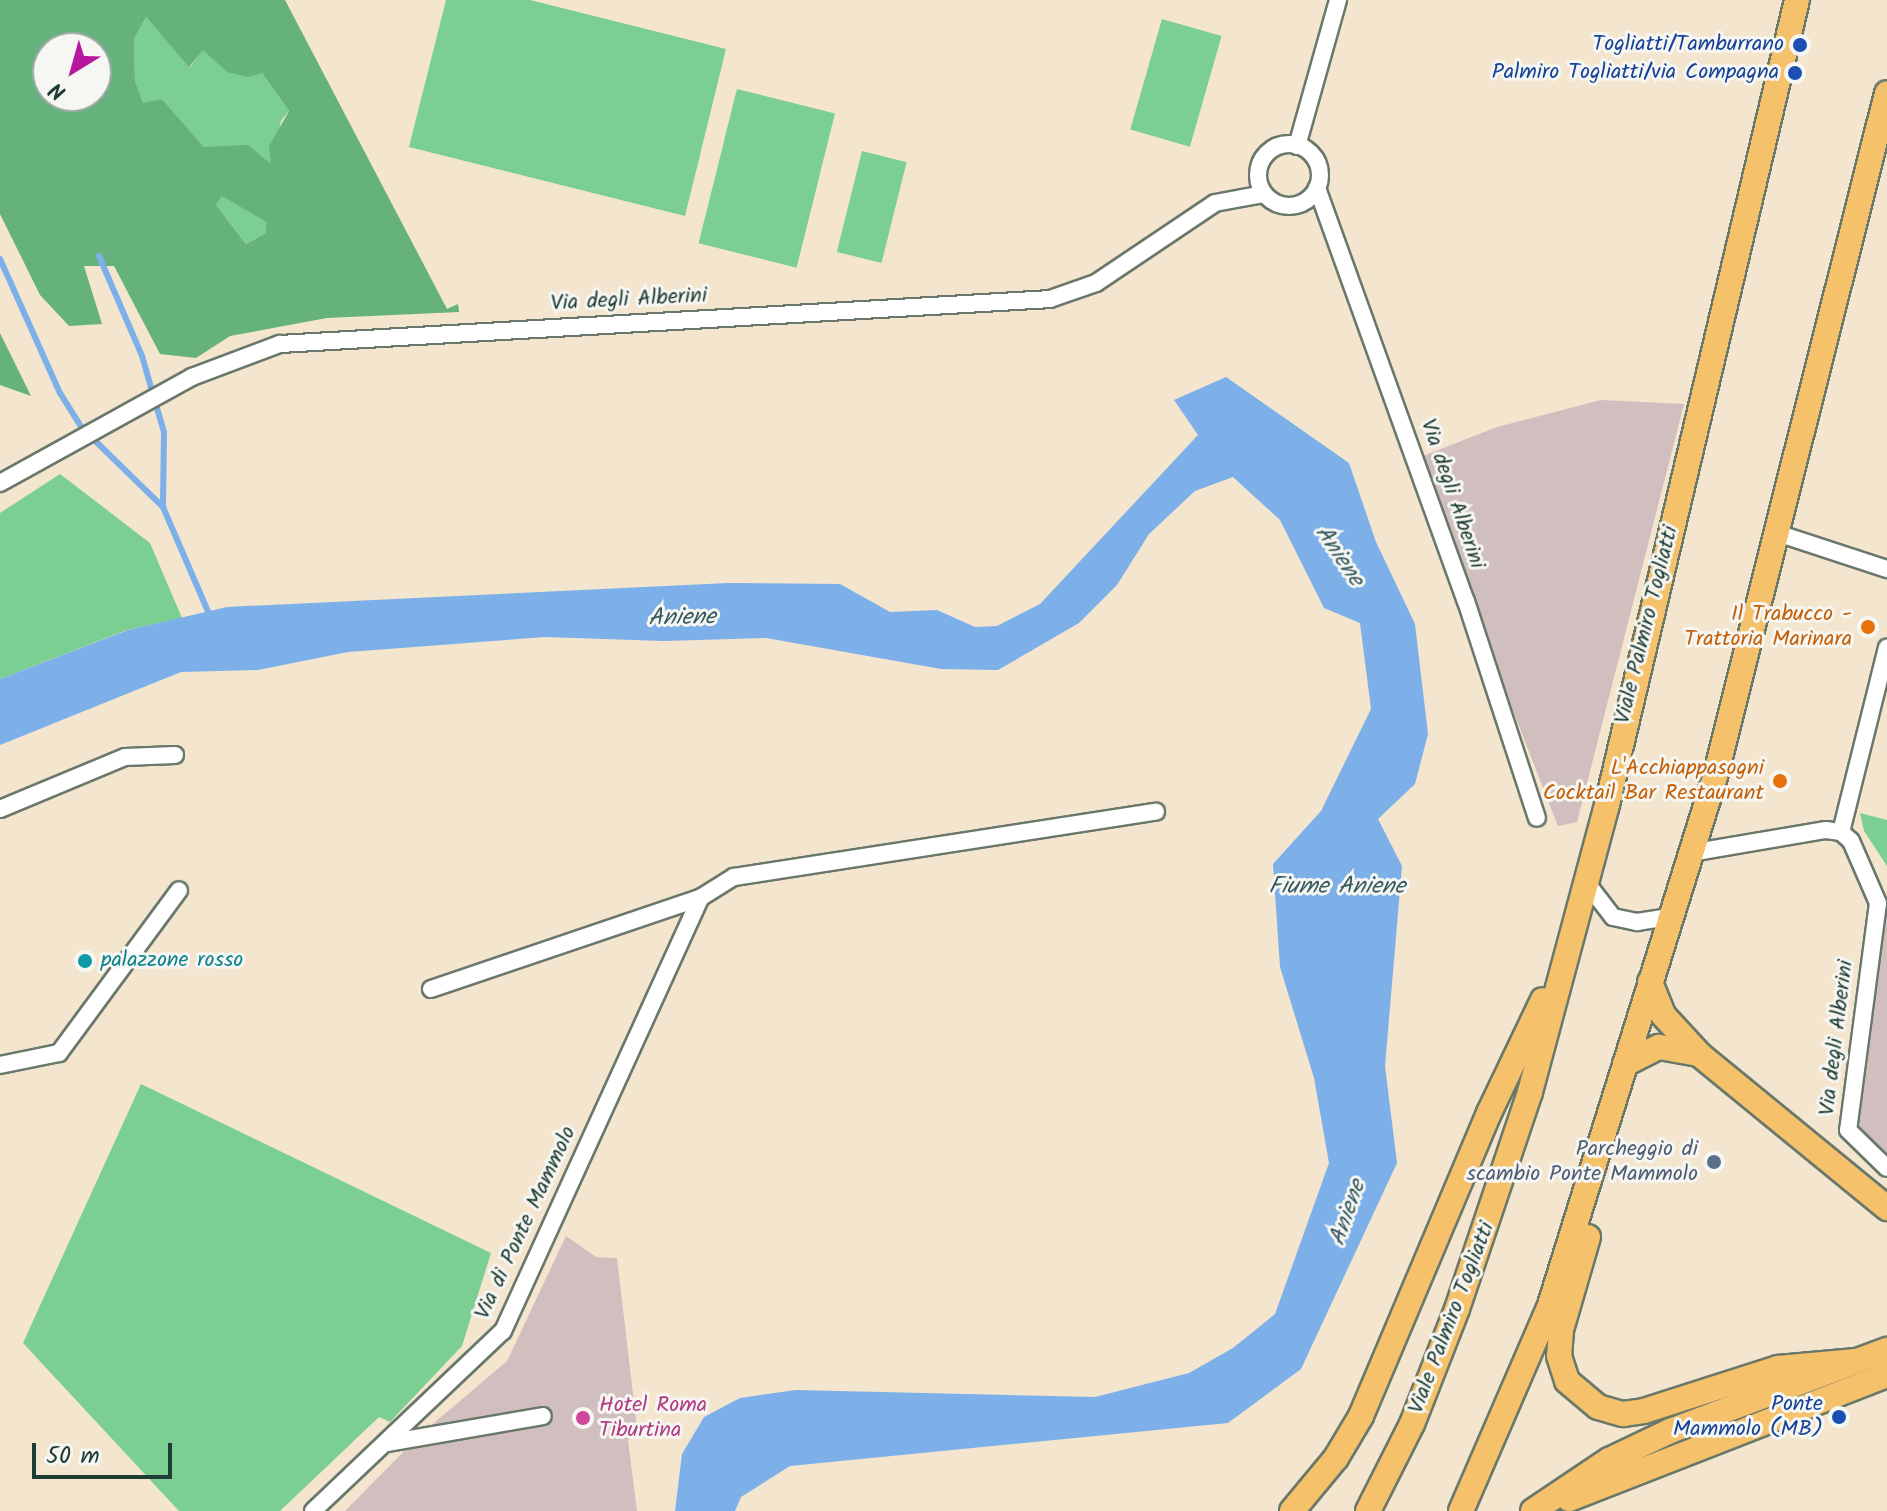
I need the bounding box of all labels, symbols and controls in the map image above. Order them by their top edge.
north arrow [32,32,112,112]
place label: Togliatti/Tamburrano [1593,32,1784,58]
marker: Togliatti/Tamburrano [1791,36,1809,54]
place label: Palmiro Togliatti/via Compagna [1492,60,1779,86]
marker: Palmiro Togliatti/via Compagna [1786,64,1804,82]
text: N [42,72,75,108]
street label: Via degli Alberini [550,283,708,317]
street label: Via degli Alberini [1414,416,1490,572]
water label: Aniene [1308,520,1370,592]
street label: Viale Palmiro Togliatti [1610,523,1684,727]
place label: Il Trabucco - Trattoria Marinara [1684,601,1852,652]
water label: Aniene [648,603,716,633]
marker: Il Trabucco - Trattoria Marinara [1859,618,1877,636]
place label: L'Acchiappasogni Cocktail Bar Restaurant [1543,755,1764,806]
marker: L'Acchiappasogni Cocktail Bar Restaurant [1771,772,1789,790]
water label: Fiume Aniene [1269,873,1405,901]
place label: palazzone rosso [101,948,243,974]
marker: palazzone rosso [76,952,94,970]
street label: Via degli Alberini [1814,959,1860,1117]
street label: Via di Ponte Mammolo [470,1122,582,1324]
place label: Parcheggio di scambio Ponte Mammolo [1467,1136,1698,1188]
marker: Parcheggio di scambio Ponte Mammolo [1705,1153,1723,1171]
water label: Aniene [1323,1176,1373,1250]
street label: Viale Palmiro Togliatti [1403,1218,1501,1418]
place label: Ponte Mammolo (MB) [1673,1391,1823,1442]
place label: Hotel Roma Tiburtina [599,1392,707,1444]
marker: Ponte Mammolo (MB) [1830,1408,1848,1426]
marker: Hotel Roma Tiburtina [574,1409,592,1427]
scale bar [36,1427,176,1477]
text: 50 m [46,1437,100,1476]

